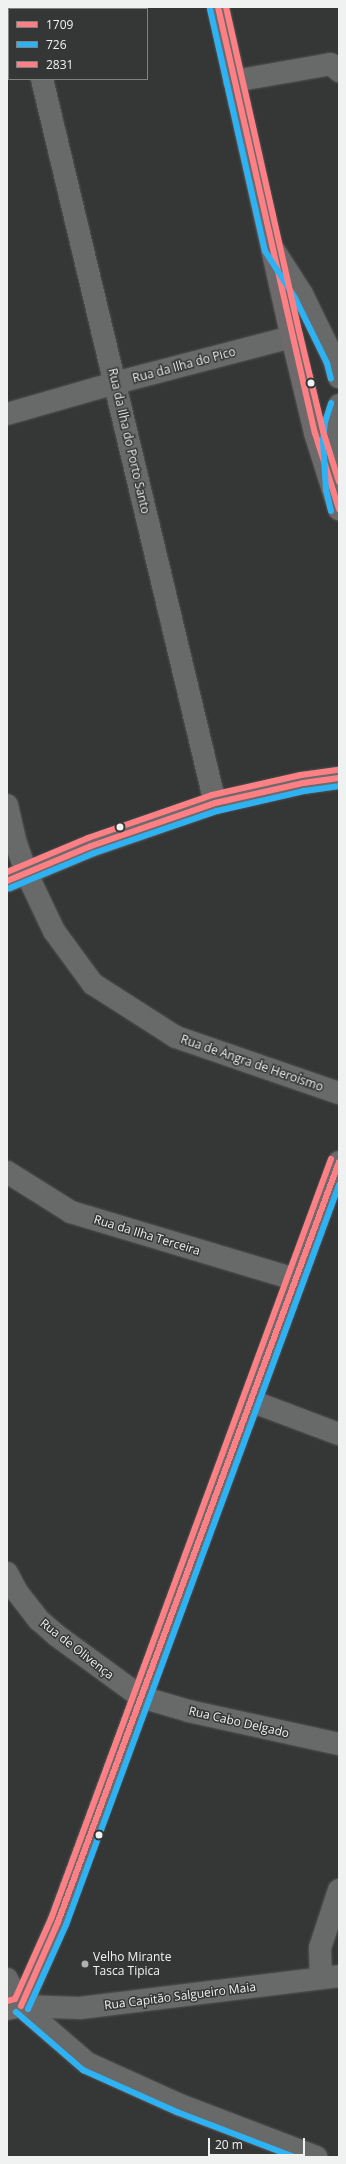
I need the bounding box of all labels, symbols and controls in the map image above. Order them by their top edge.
legend [8,8,148,80]
text: 1709 [46,16,73,33]
text: 726 [46,36,67,53]
text: 2831 [46,56,73,73]
street label: Rua da Ilha do Pico [131,344,237,386]
street label: Rua da Ilha do Porto Santo [105,367,153,515]
unlabelled marker [306,378,316,388]
unlabelled marker [115,822,125,832]
street label: Rua de Angra de Heroísmo [179,1032,325,1094]
street label: Rua da Ilha Terceira [92,1212,202,1258]
street label: Rua de Olivença [37,1616,117,1682]
street label: Rua Cabo Delgado [187,1703,291,1741]
unlabelled marker [94,1830,104,1840]
place label: Velho Mirante Tasca Tipica [93,1950,171,1978]
marker: Velho Mirante Tasca Tipica [80,1959,90,1969]
street label: Rua Capitão Salgueiro Maia [103,1980,257,2012]
scale bar [210,2130,307,2156]
text: 20 m [215,2136,243,2153]

